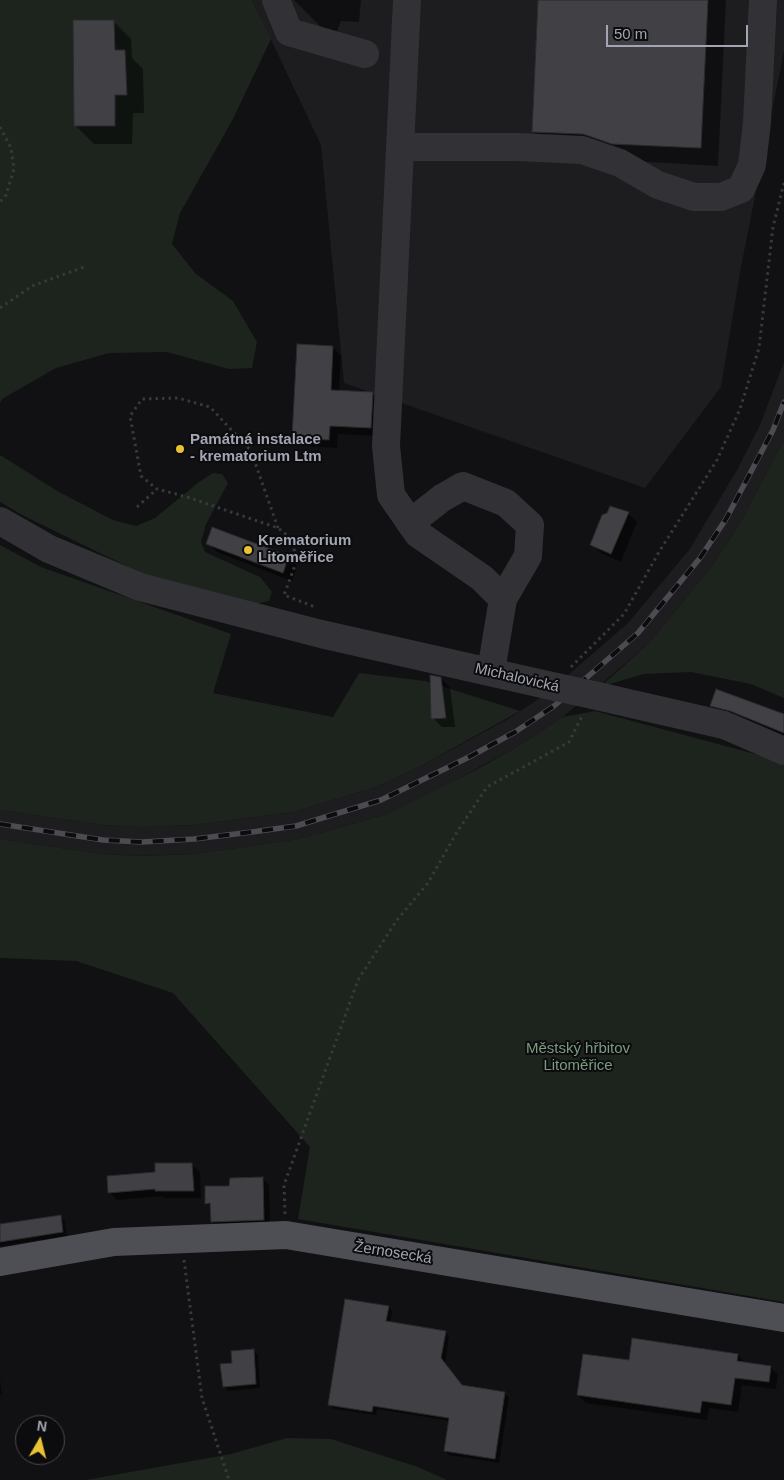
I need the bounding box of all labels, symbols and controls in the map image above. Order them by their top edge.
scale bar [609,15,752,47]
text: 50 m [614,25,647,42]
place label: Památná instalace - krematorium Ltm [190,431,322,466]
marker: Památná instalace - krematorium Ltm [174,443,186,455]
place label: Krematorium Litoměřice [258,532,351,567]
marker: Krematorium Litoměřice [242,544,254,556]
street label: Michalovická [473,660,561,696]
park label: Městský hřbitov Litoměřice [526,1040,630,1075]
street label: Žernosecká [353,1238,433,1268]
north arrow [15,1415,65,1465]
text: N [36,1418,48,1435]

